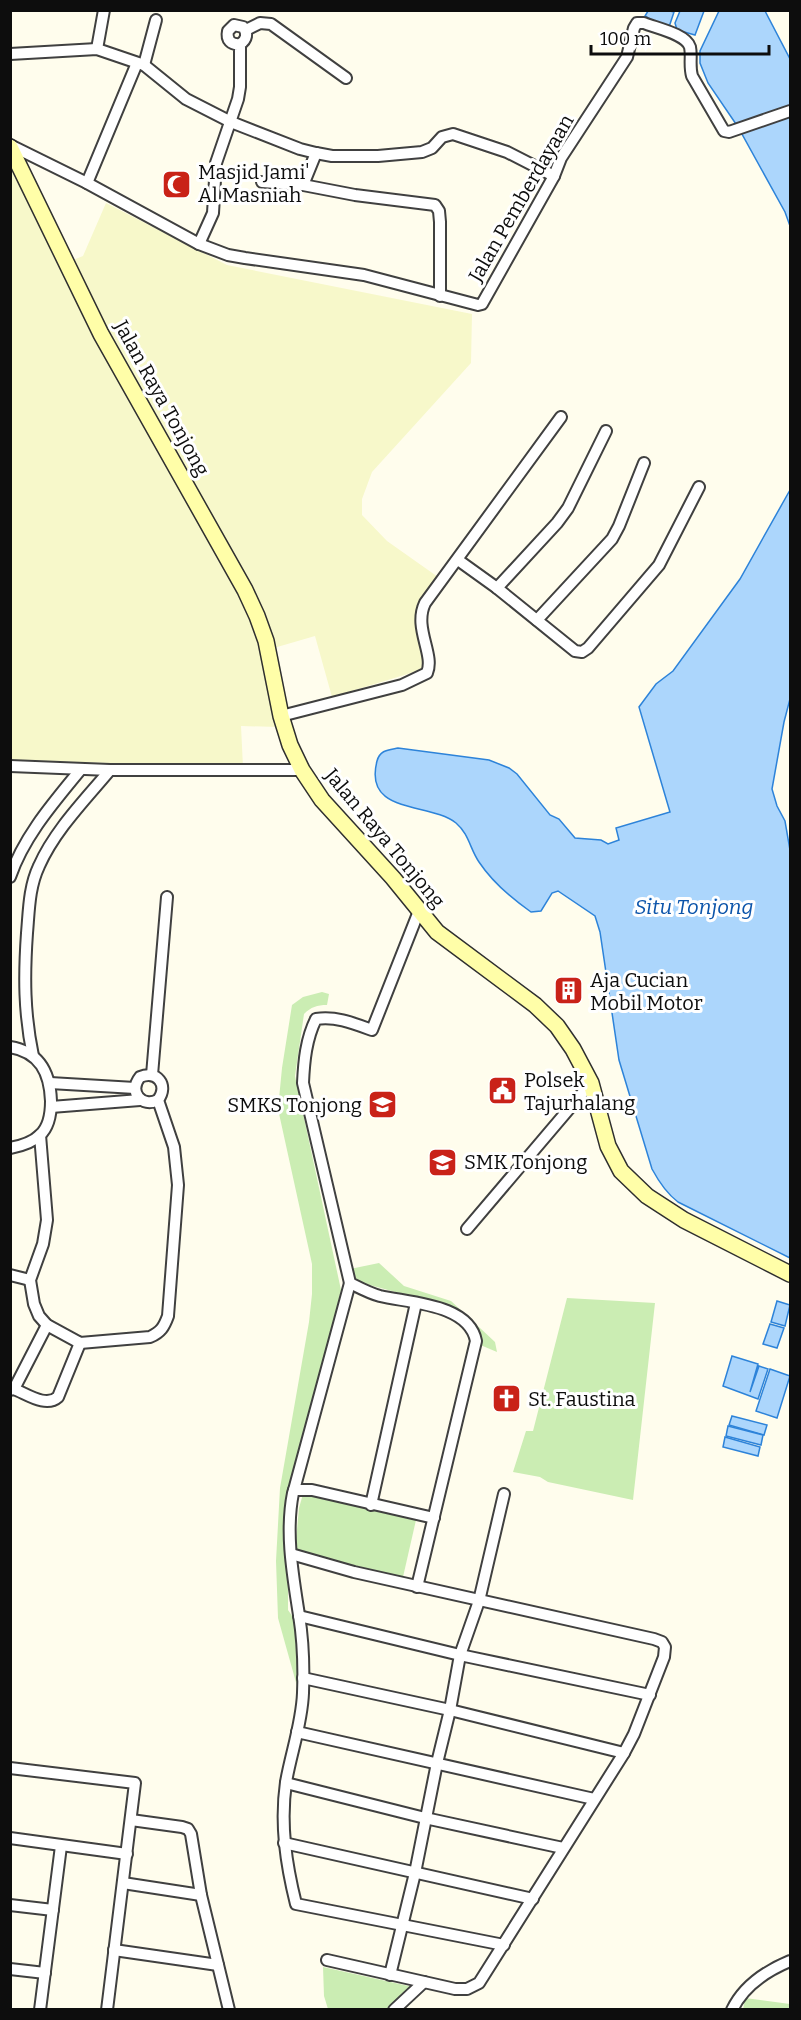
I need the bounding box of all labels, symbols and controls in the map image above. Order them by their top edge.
scale bar [591,18,770,56]
text: 100 m [600,28,651,50]
street label: Jalan Pemberdayaan [463,110,579,287]
place label: Masjid Jami' Al Masniah [198,160,310,207]
mosque icon: Masjid Jami' Al Masniah [161,168,193,200]
street label: Jalan Raya Tonjong [108,315,215,480]
street label: Jalan Raya Tonjong [318,763,450,913]
water label: Situ Tonjong [634,894,754,920]
place label: Aja Cucian Mobil Motor [590,968,703,1015]
building icon: Aja Cucian Mobil Motor [553,975,585,1007]
place label: Polsek Tajurhalang [524,1068,635,1116]
public building icon: Polsek Tajurhalang [487,1075,519,1107]
school or university icon: SMKS Tonjong [367,1089,399,1121]
place label: SMKS Tonjong [227,1093,362,1118]
school or university icon: SMK Tonjong [427,1146,459,1178]
place label: SMK Tonjong [464,1150,587,1175]
church icon: St. Faustina [491,1383,523,1415]
place label: St. Faustina [528,1387,636,1411]

